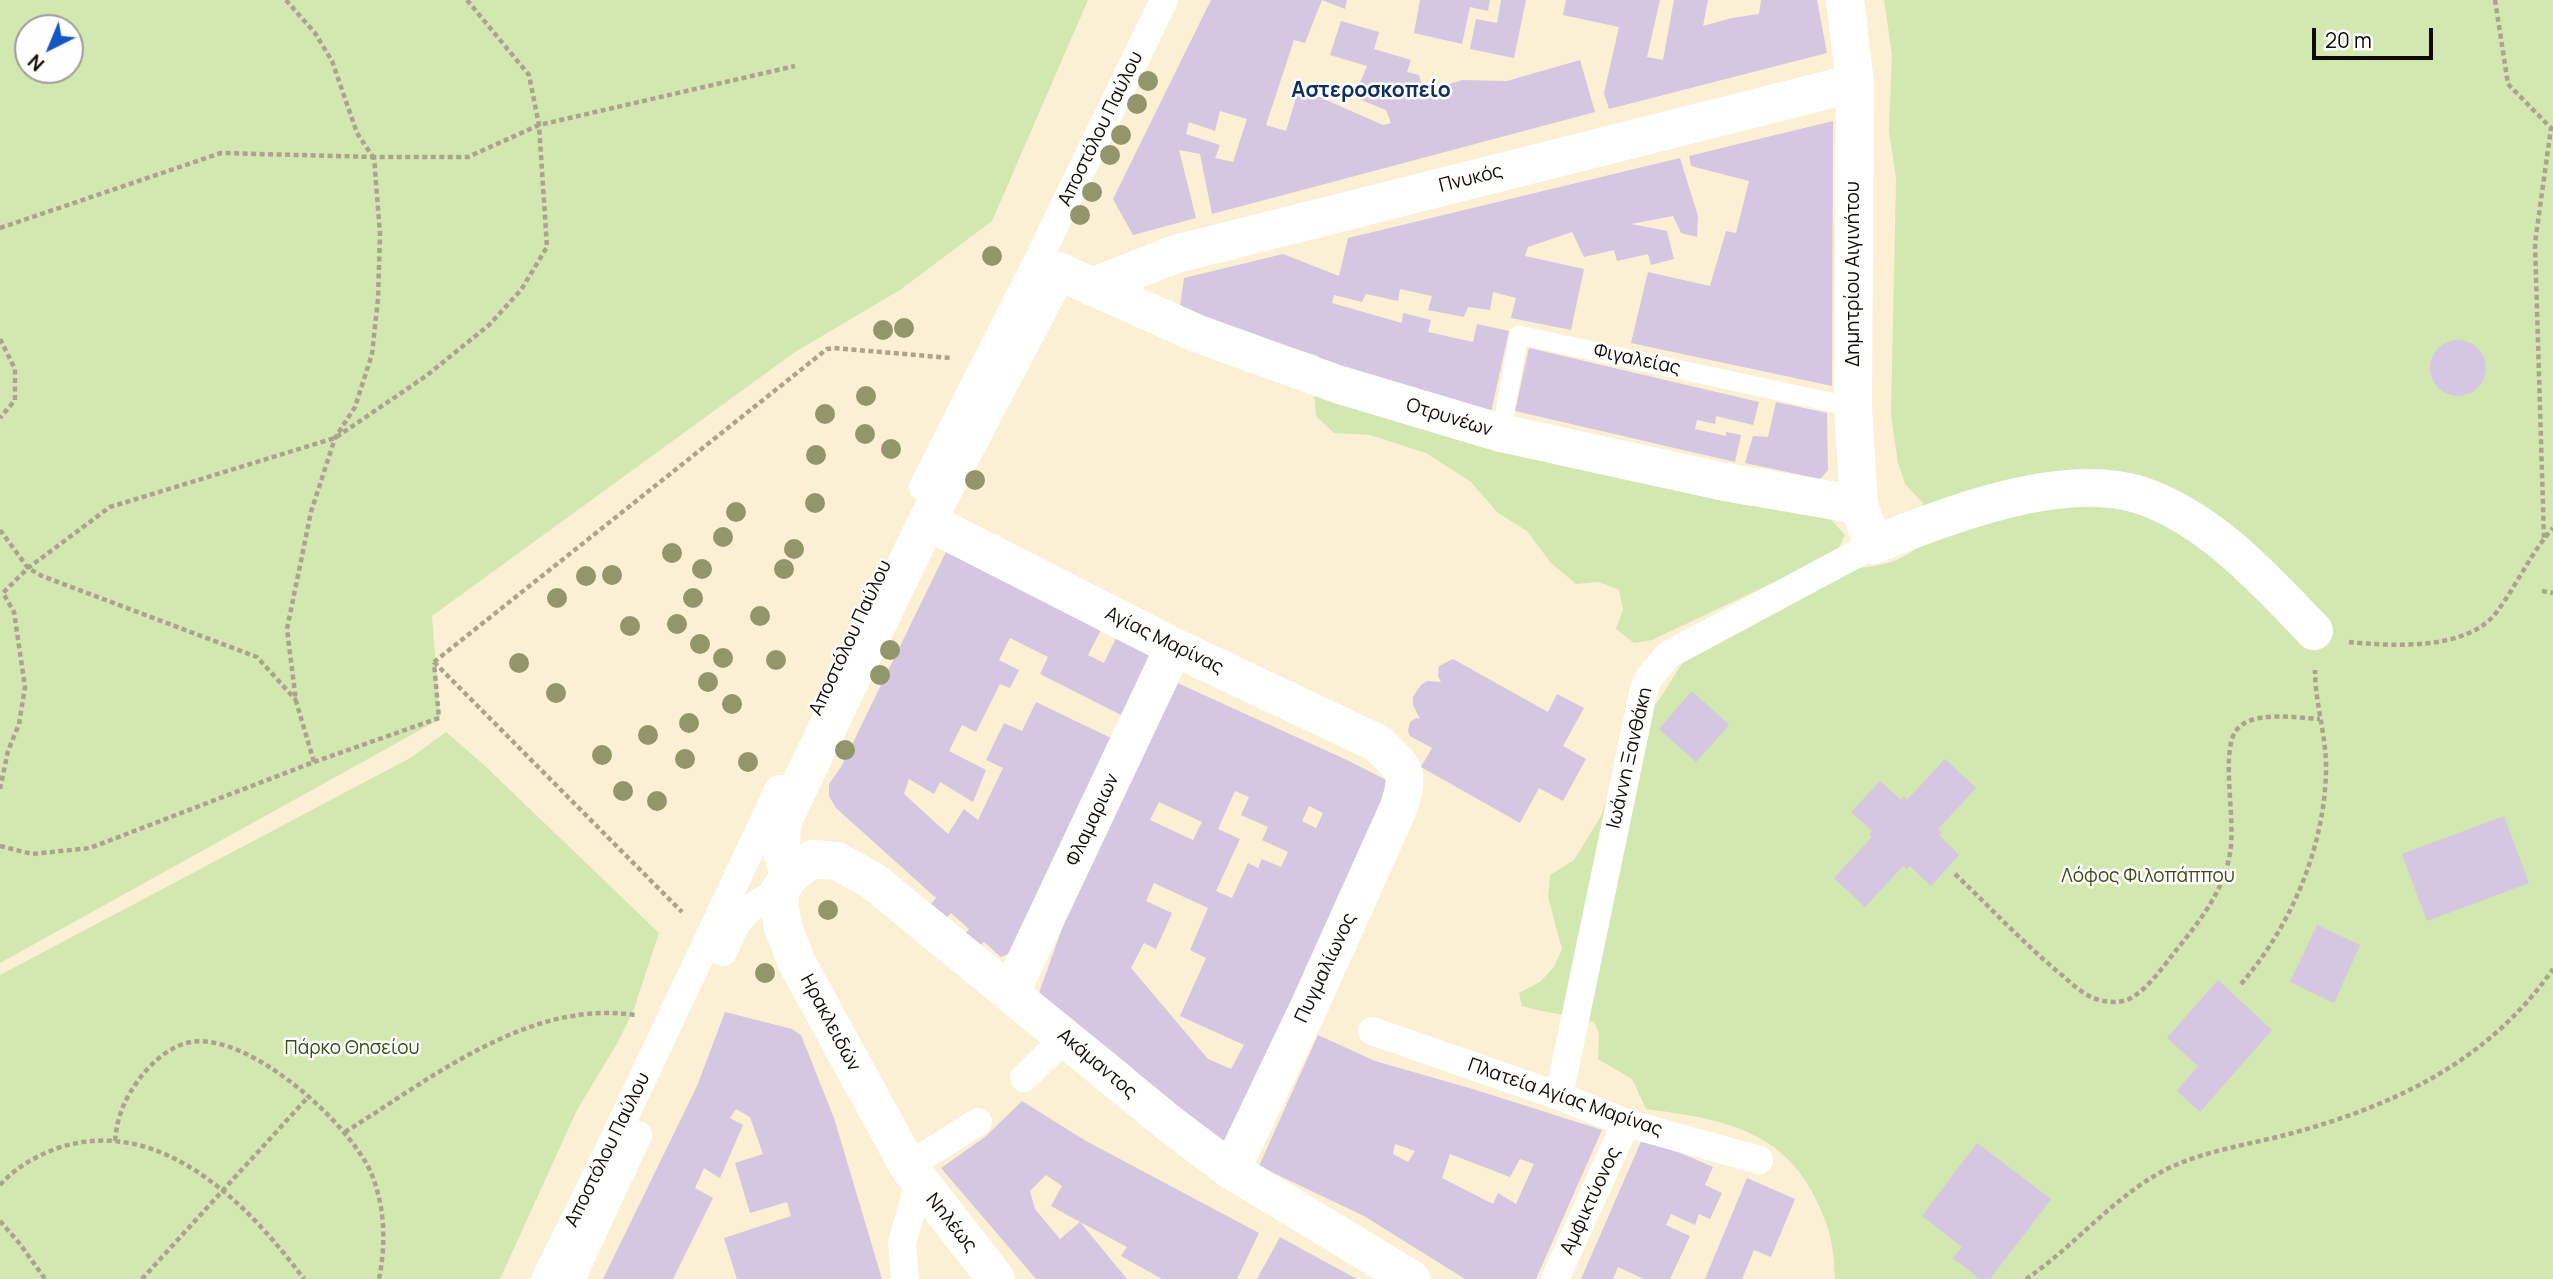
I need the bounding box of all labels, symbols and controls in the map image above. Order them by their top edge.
north arrow [14,14,84,84]
scale bar [2315,14,2436,58]
text: 20 m [2325,26,2372,54]
street label: Αποστόλου Παύλου [1054,48,1148,210]
text: N [22,49,50,77]
district label: Αστεροσκοπείο [1291,78,1451,104]
street label: Πνυκός [1437,160,1505,198]
street label: Δημητρίου Αιγινήτου [1843,181,1865,367]
street label: Φιγαλείας [1592,340,1682,380]
street label: Οτρυνέων [1403,394,1495,442]
street label: Αποστόλου Παύλου [805,557,897,719]
street label: Αγίας Μαρίνας [1101,602,1227,680]
street label: Ιωάννη Ξανθάκη [1603,685,1657,831]
street label: Φλαμαριων [1062,770,1124,870]
park label: Λόφος Φιλοπάππου [2061,866,2235,888]
street label: Πυγμαλίωνος [1291,909,1361,1027]
street label: Ηρακλειδών [795,971,865,1075]
street label: Ακάμαντος [1053,1024,1141,1104]
park label: Πάρκο Θησείου [285,1038,419,1060]
street label: Πλατεία Αγίας Μαρίνας [1465,1054,1665,1142]
street label: Αποστόλου Παύλου [561,1069,655,1231]
street label: Αμφικτύονος [1556,1143,1626,1259]
street label: Νηλέως [920,1189,982,1257]

